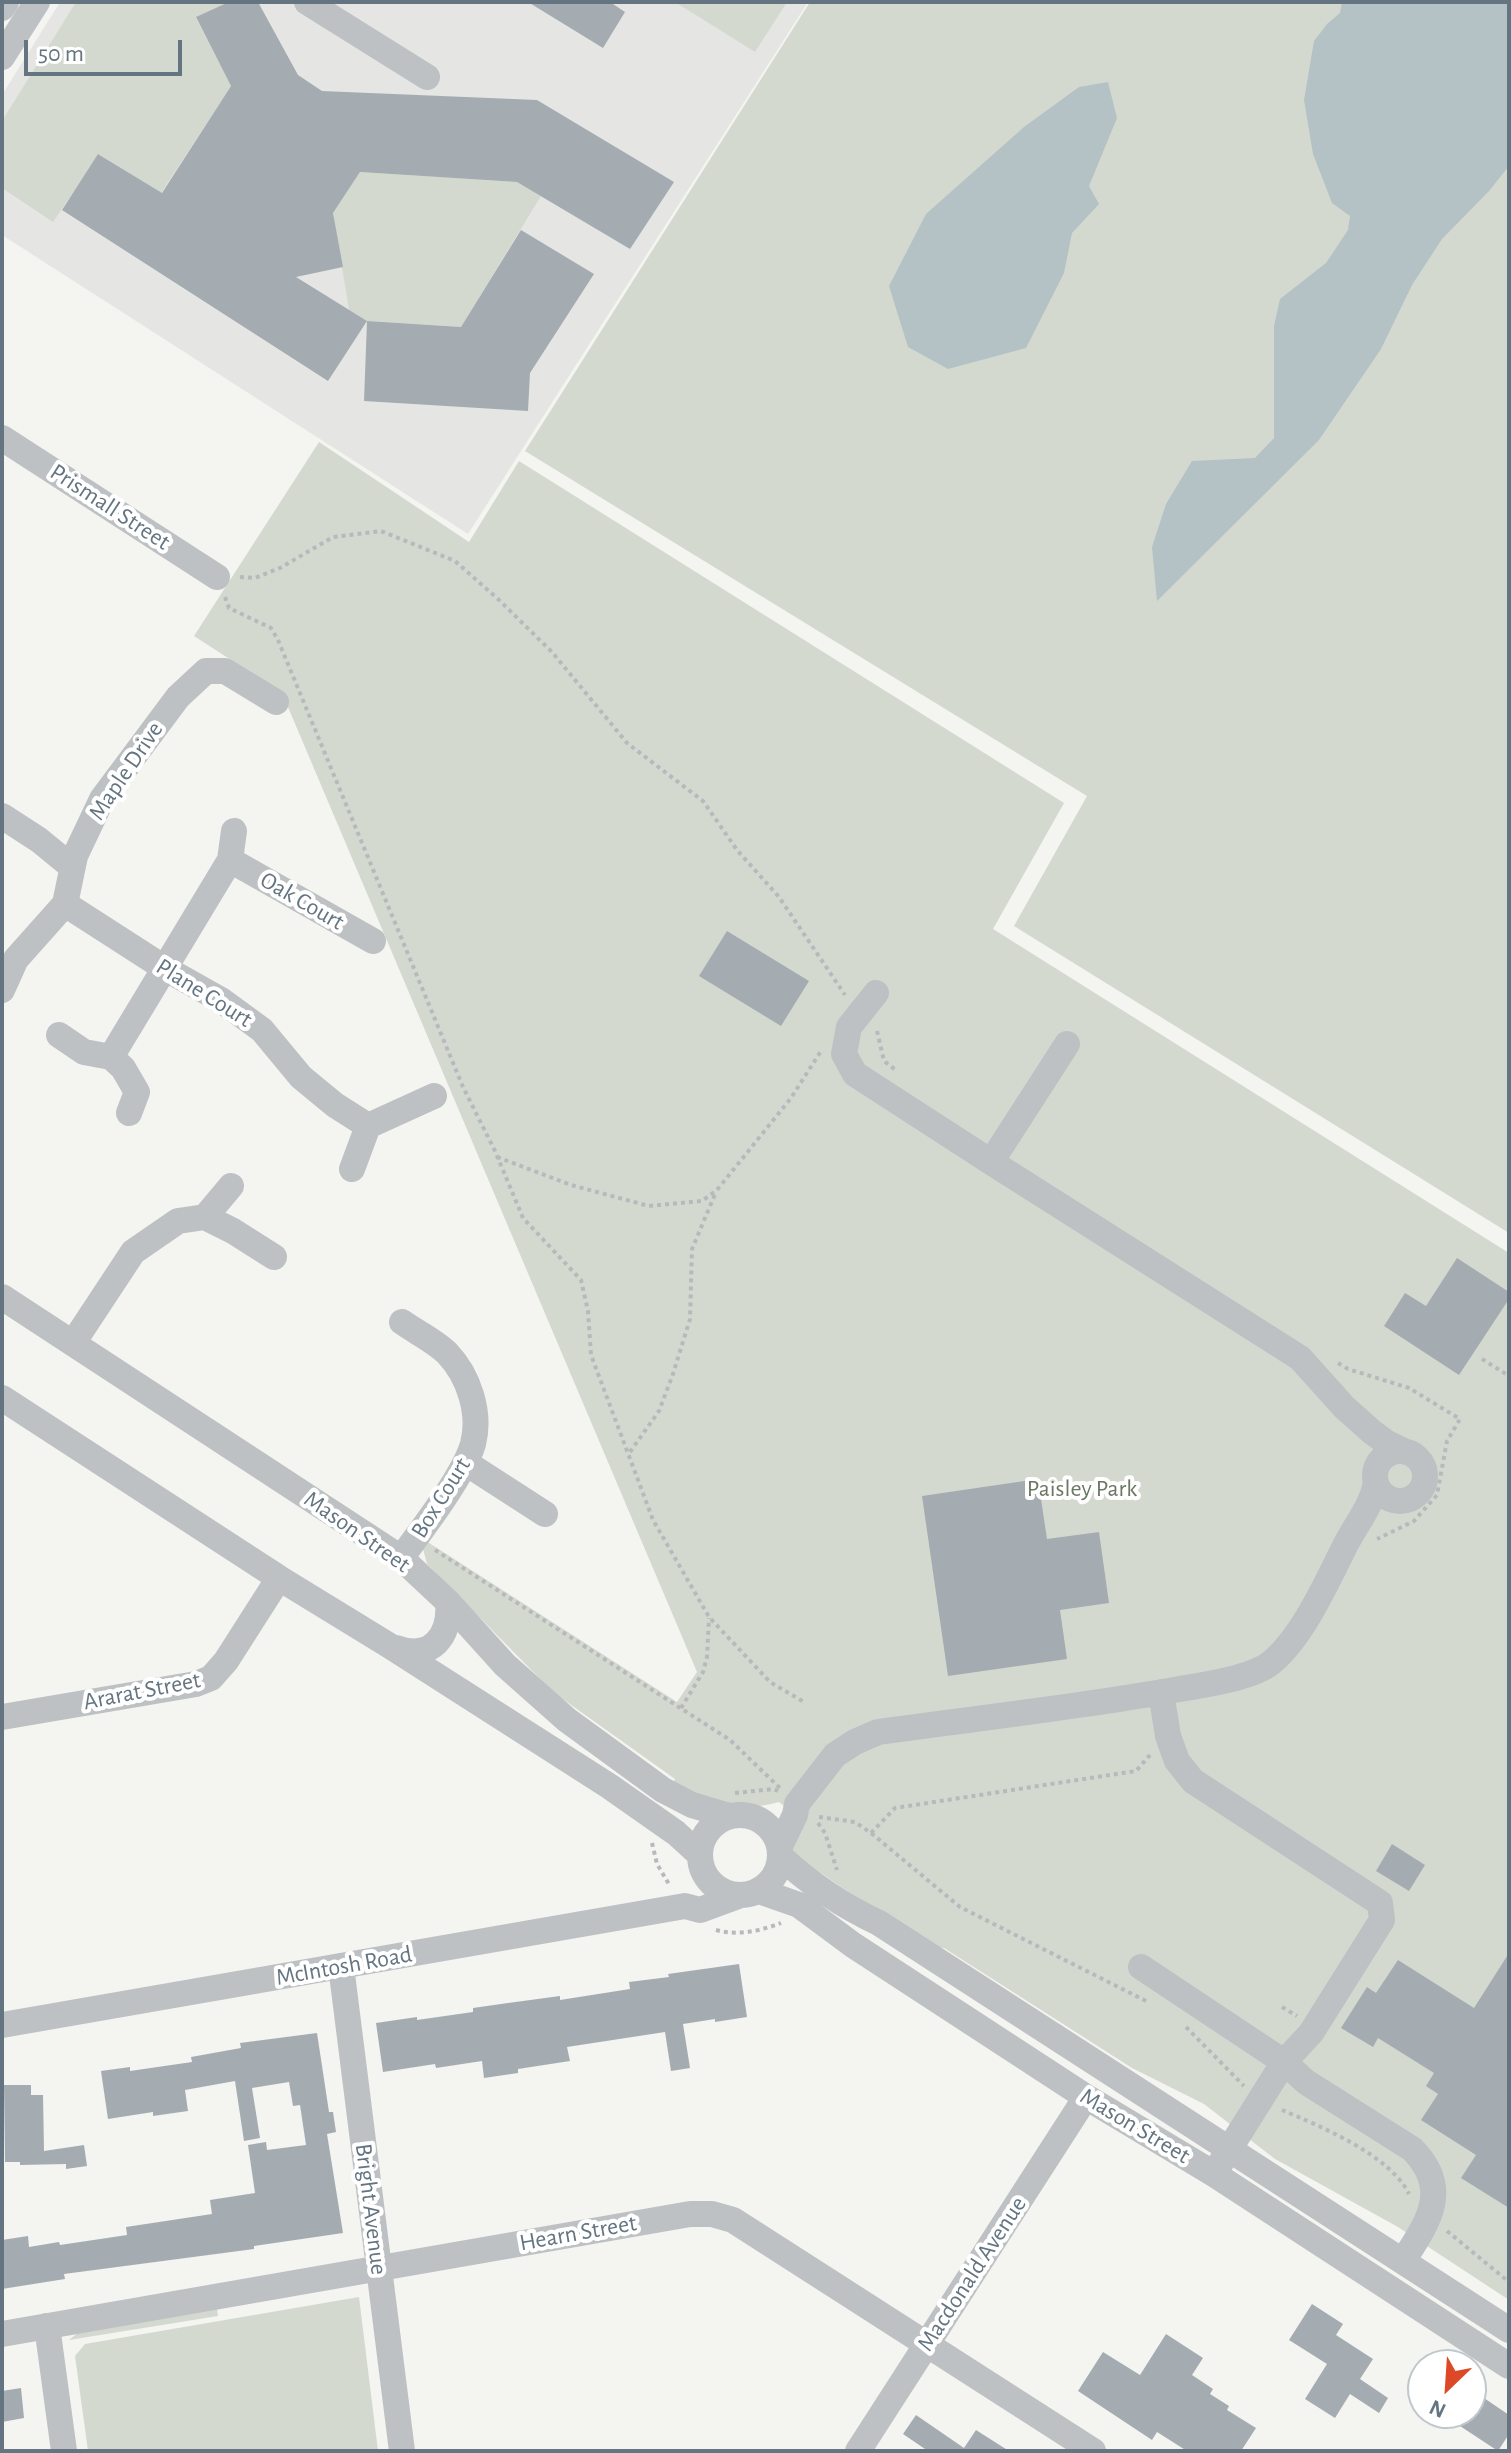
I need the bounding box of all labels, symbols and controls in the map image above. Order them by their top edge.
scale bar [28,24,186,74]
text: 50 m [38,42,84,66]
street label: Prismall Street [45,458,175,556]
street label: Maple Drive [83,716,169,826]
street label: Oak Court [255,865,349,937]
street label: Plane Court [151,952,257,1034]
street label: Box Court [405,1452,477,1544]
park label: Paisley Park [1027,1475,1137,1503]
street label: Mason Street [298,1485,416,1579]
street label: Ararat Street [81,1666,203,1716]
street label: McIntosh Road [274,1940,414,1992]
street label: Mason Street [1075,2082,1195,2170]
street label: Bright Avenue [349,2142,393,2276]
street label: Macdonald Avenue [911,2191,1033,2357]
street label: Hearn Street [517,2209,639,2257]
north arrow [1407,2349,1487,2429]
text: N [1426,2396,1449,2422]

